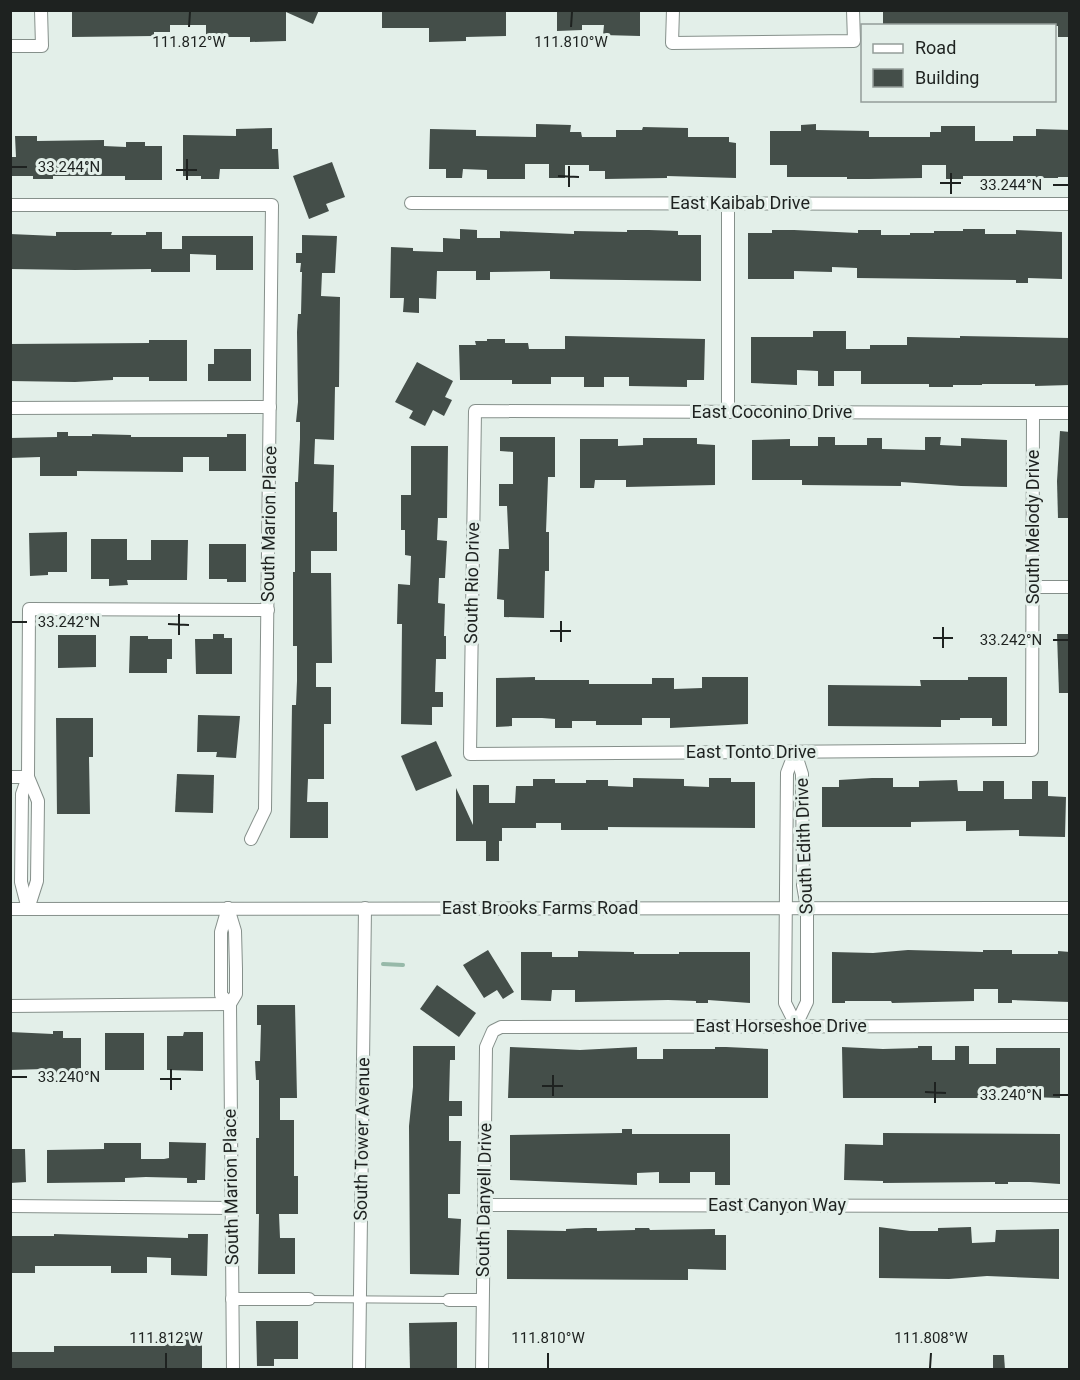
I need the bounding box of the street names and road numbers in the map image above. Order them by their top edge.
street label: East Kaibab Drive [670,192,810,213]
street label: East Coconino Drive [692,401,852,422]
street label: South Marion Place [257,446,280,602]
street label: South Melody Drive [1022,450,1043,604]
street label: South Rio Drive [460,522,483,644]
street label: East Tonto Drive [686,741,816,762]
street label: South Edith Drive [791,777,816,915]
street label: East Brooks Farms Road [442,897,638,918]
street label: East Horseshoe Drive [695,1015,867,1036]
street label: South Tower Avenue [350,1057,373,1221]
street label: South Marion Place [219,1109,242,1265]
street label: South Danyell Drive [472,1123,495,1277]
street label: East Canyon Way [708,1194,846,1215]

